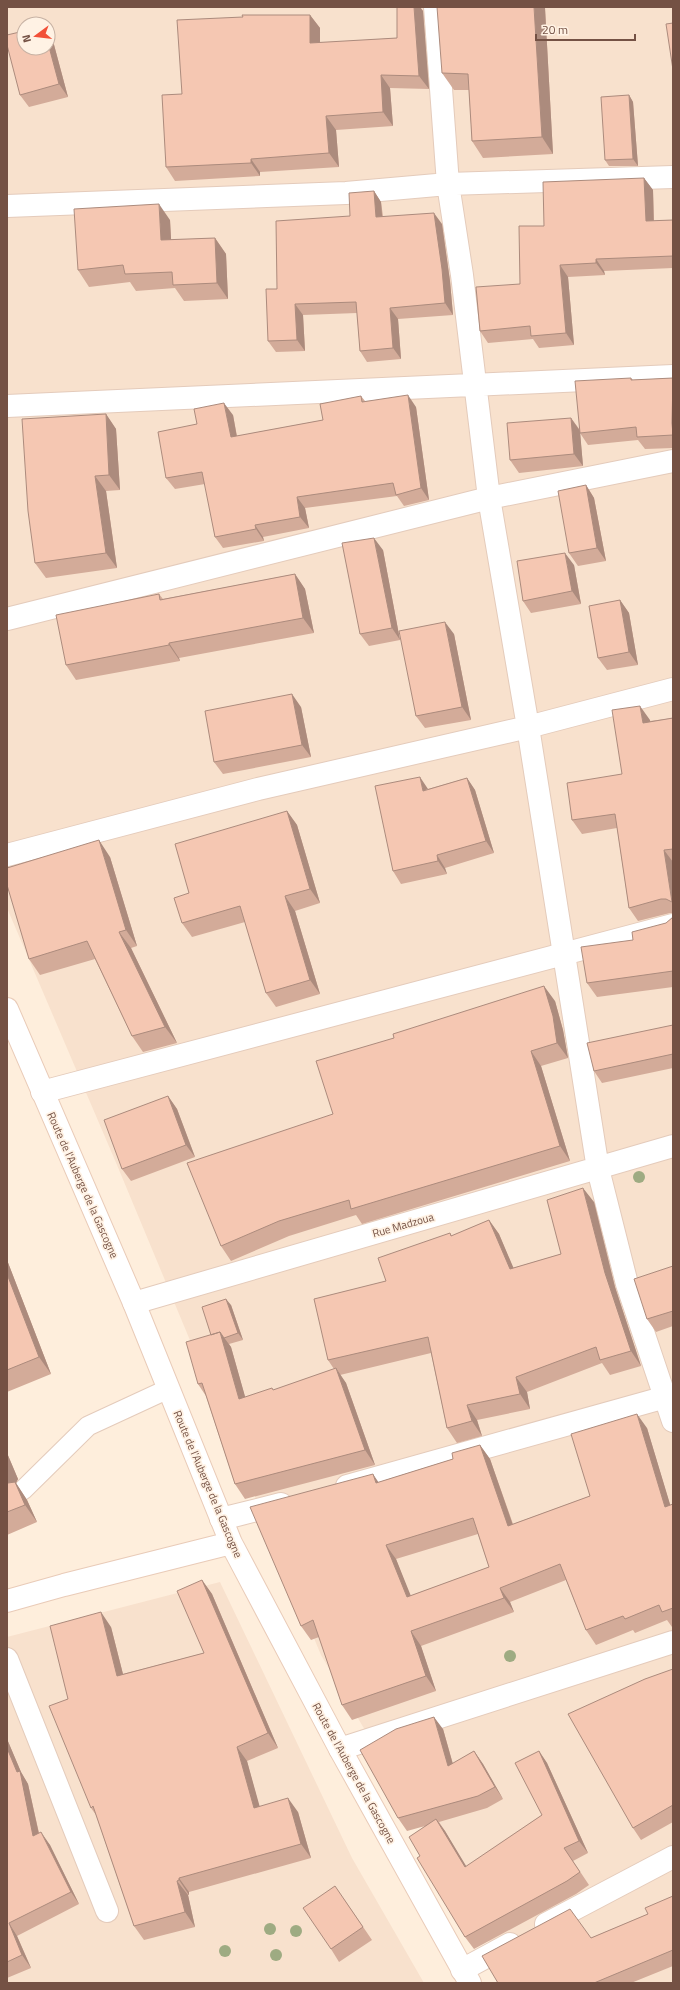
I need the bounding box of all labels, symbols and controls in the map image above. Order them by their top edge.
north arrow [16,16,56,56]
scale bar [536,16,635,42]
text: 20 m [542,20,568,39]
text: N [18,33,35,44]
street label: Route de l'Auberge de la Gascogne [43,1109,123,1261]
street label: Rue Madzoua [370,1208,436,1241]
street label: Route de l'Auberge de la Gascogne [170,1408,247,1561]
street label: Route de l'Auberge de la Gascogne [309,1700,400,1847]

